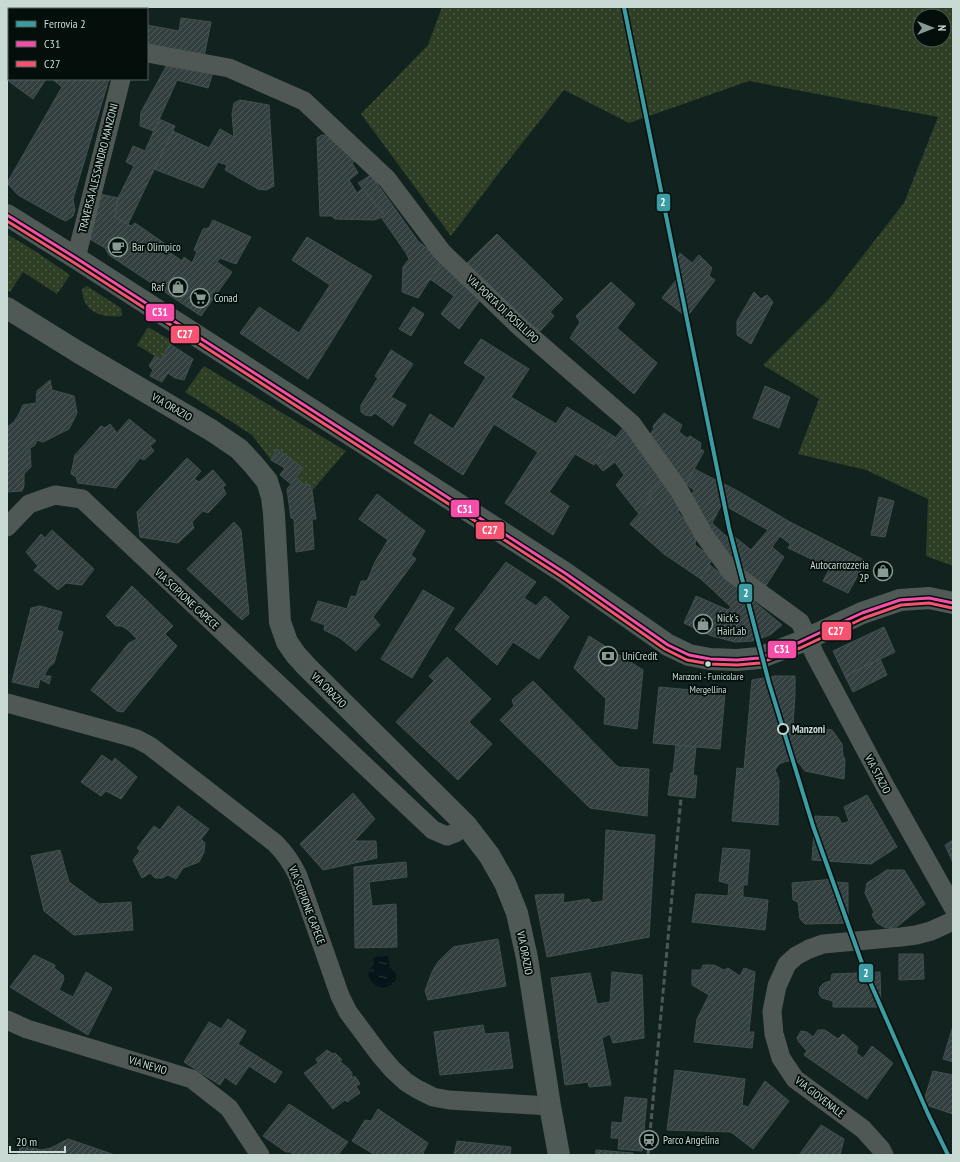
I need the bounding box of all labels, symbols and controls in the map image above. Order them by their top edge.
legend [8,8,148,80]
north arrow [912,8,952,48]
text: Ferrovia 2 [44,16,86,31]
text: N [935,25,949,31]
text: C31 [44,36,60,51]
text: C27 [44,56,60,71]
street label: TRAVERSA ALESSANDRO MANZONI [75,102,121,234]
line badge: 2 [656,193,671,212]
text: 2 [660,195,666,209]
cafe icon: Bar Olimpico [107,236,129,258]
place label: Bar Olimpico [132,240,181,254]
street label: VIA PORTA DI POSILLIPO [463,271,542,346]
shop icon: Raf [167,276,189,298]
place label: Raf [151,280,165,294]
supermarket icon: Conad [189,287,211,309]
place label: Conad [214,291,238,305]
line badge: C31 [145,303,175,322]
text: C31 [152,305,168,319]
line badge: C27 [170,325,200,344]
text: C27 [177,327,193,341]
street label: VIA ORAZIO [148,389,195,424]
line badge: C31 [450,499,480,518]
text: C31 [457,502,473,516]
line badge: C27 [475,521,505,540]
text: C27 [482,523,498,537]
place label: Autocarrozzeria 2P [810,558,869,585]
shop icon: Autocarrozzeria 2P [872,560,894,582]
street label: VIA SCIPIONE CAPECE [151,565,222,633]
line badge: 2 [738,583,753,603]
text: 2 [743,586,749,600]
place label: Nick's HairLab [717,611,747,638]
shop icon: Nick's HairLab [692,613,714,635]
line badge: C27 [821,621,852,641]
text: C27 [828,624,844,638]
line badge: C31 [767,640,797,659]
text: C31 [774,642,790,656]
bank icon: UniCredit [597,645,619,667]
place label: UniCredit [622,649,658,663]
marker: Manzoni - Funicolare Mergellina [703,659,713,669]
street label: VIA ORAZIO [308,669,350,711]
place label: Manzoni - Funicolare Mergellina [672,670,744,696]
place label: Manzoni [792,722,826,736]
marker: Manzoni [777,723,789,735]
street label: VIA STAZIO [861,751,894,796]
street label: VIA SCIPIONE CAPECE [285,863,329,947]
street label: VIA ORAZIO [514,929,536,976]
line badge: 2 [858,963,874,983]
text: 2 [863,966,869,980]
street label: VIA NEVIO [126,1052,169,1077]
street label: VIA GIOVENALE [792,1073,848,1121]
scale bar [10,1128,65,1154]
station icon: Parco Angelina [638,1129,660,1151]
place label: Parco Angelina [663,1133,719,1147]
text: 20 m [16,1134,37,1149]

